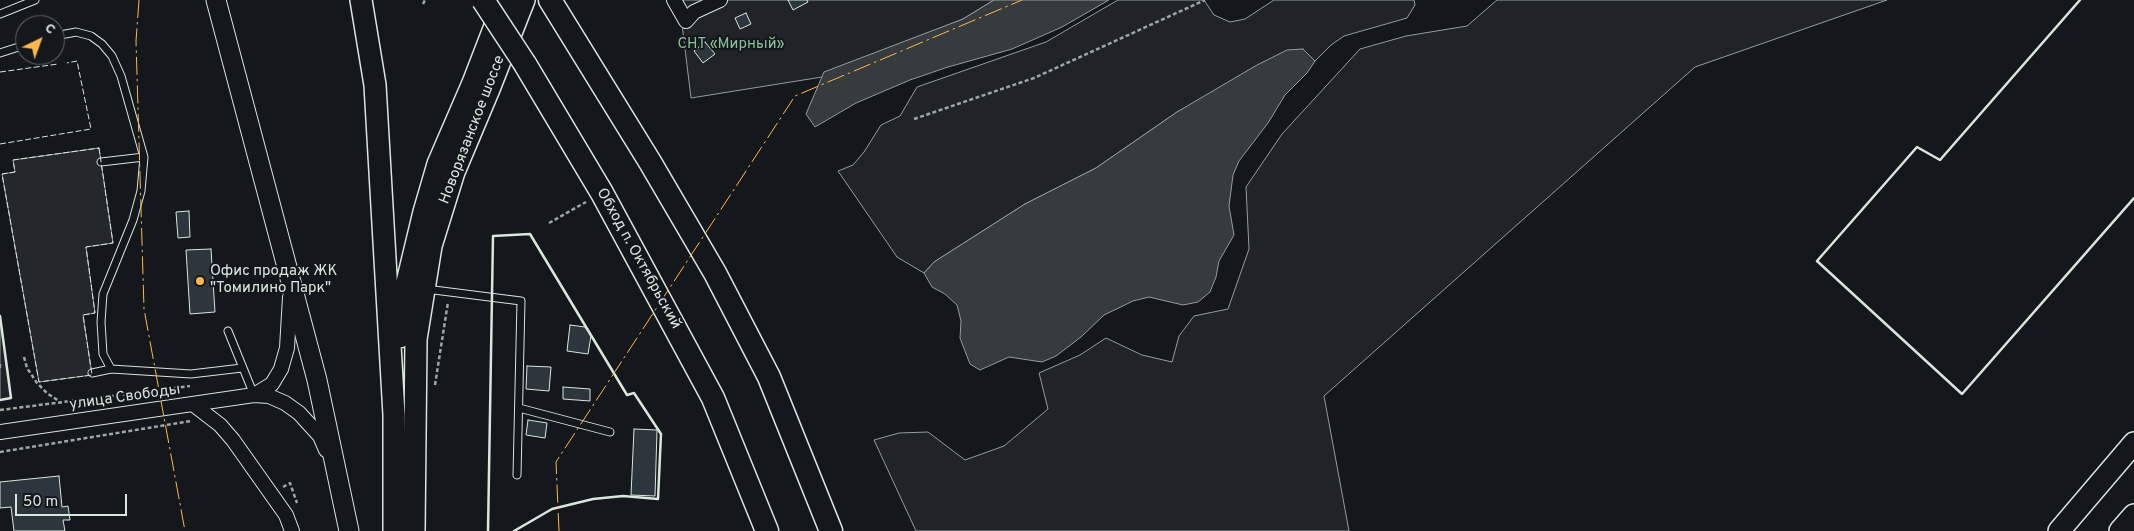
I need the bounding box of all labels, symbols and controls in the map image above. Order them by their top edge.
north arrow [15,15,65,65]
text: С [41,20,59,39]
park label: СНТ «Мирный» [677,36,785,54]
street label: Новорязанское шоссе [436,53,510,207]
street label: Обход п. Октябрьский [592,186,684,332]
place label: Офис продаж ЖК "Томилино Парк" [210,263,337,298]
marker: Офис продаж ЖК "Томилино Парк" [194,275,206,287]
street label: улица Свободы [68,381,182,415]
scale bar [18,484,130,516]
text: 50 m [23,493,58,512]

